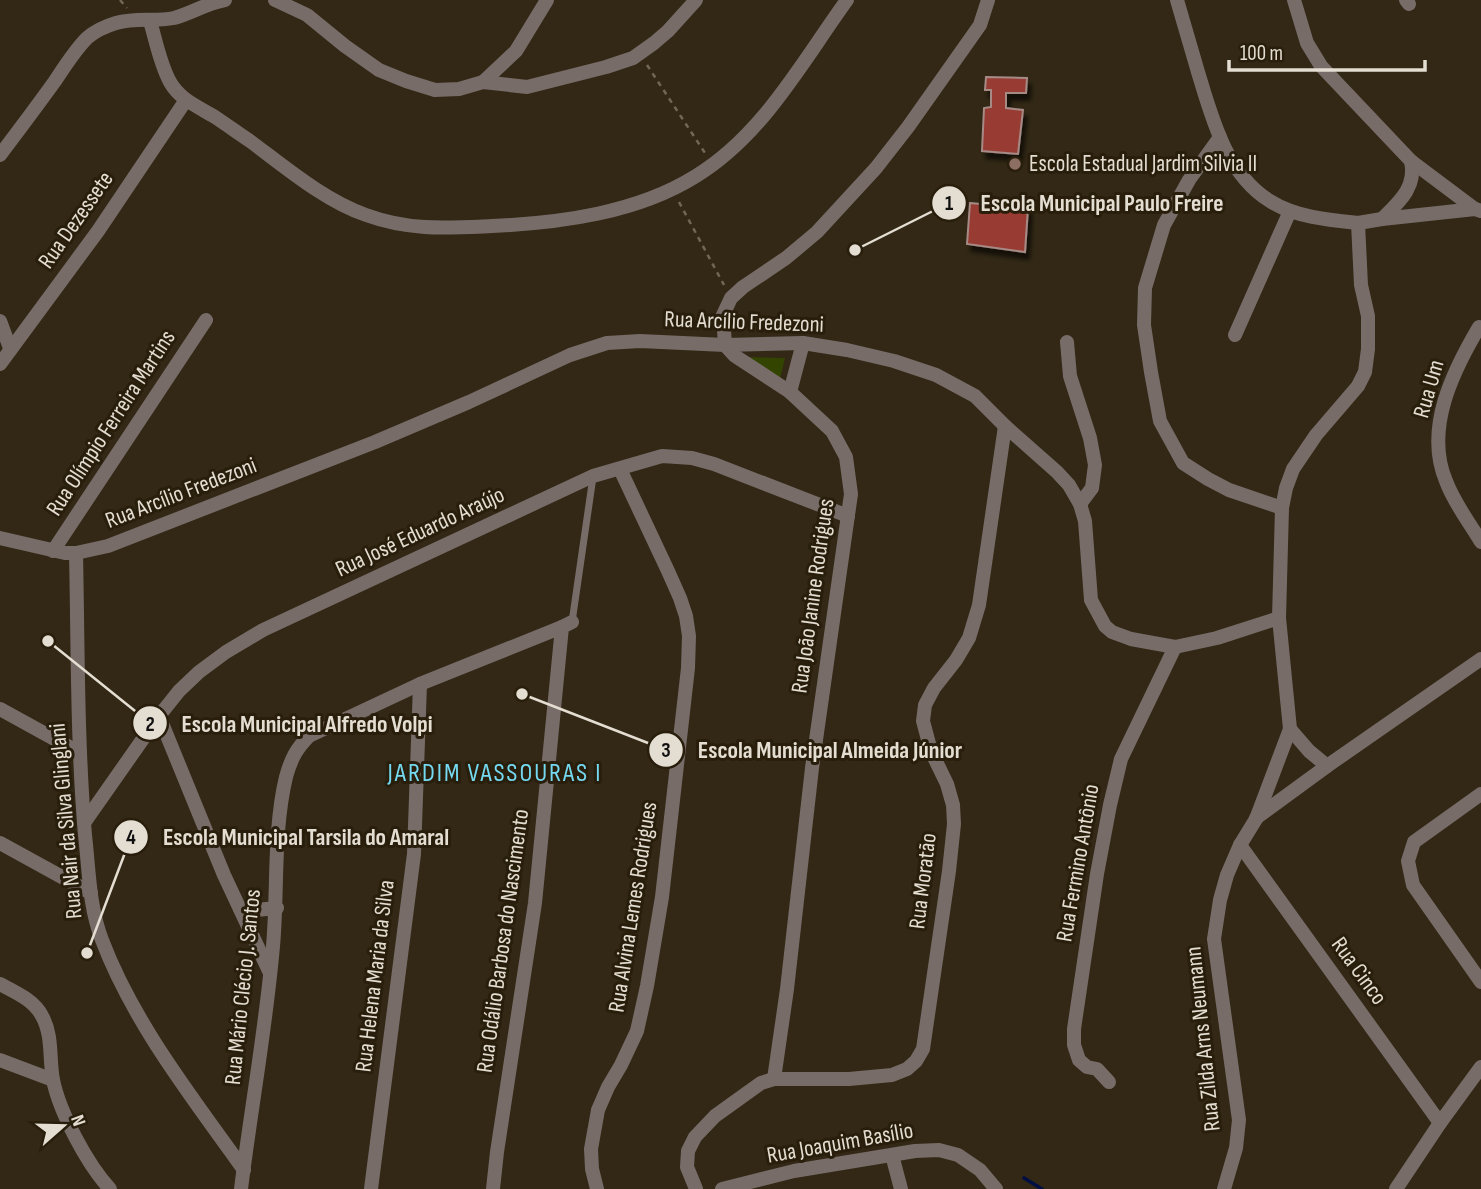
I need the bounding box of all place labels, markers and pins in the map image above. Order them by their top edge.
place label: Escola Estadual Jardim Silvia II [1029,150,1257,178]
marker: Escola Estadual Jardim Silvia II [1007,156,1023,172]
callout: Escola Municipal Paulo Freire [932,180,1238,225]
callout: Escola Municipal Alfredo Volpi [132,701,446,746]
callout: Escola Municipal Almeida Júnior [649,727,976,772]
callout: Escola Municipal Tarsila do Amaral [114,814,463,859]

